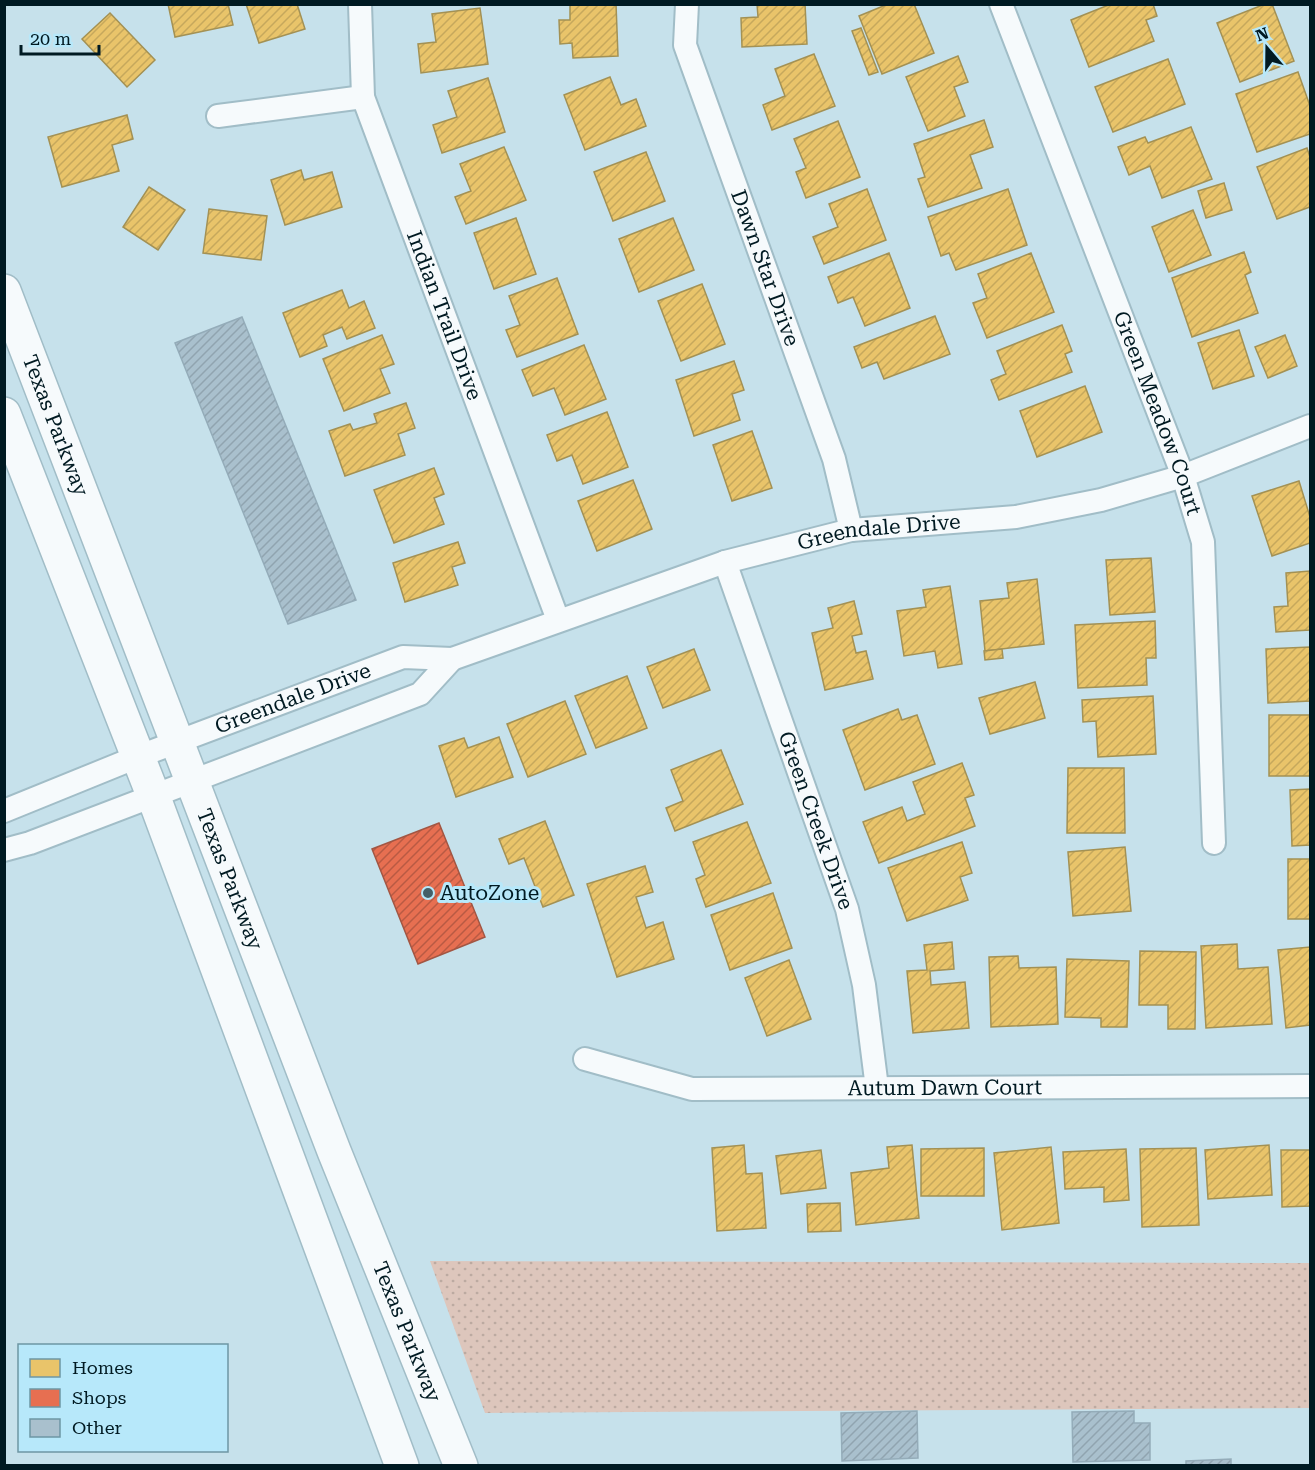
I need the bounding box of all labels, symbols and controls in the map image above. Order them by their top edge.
scale bar [21,18,99,56]
north arrow [1237,18,1297,78]
text: N [1253,23,1271,45]
text: 20 m [30,28,71,49]
street label: Dawn Star Drive [726,187,804,349]
street label: Indian Trail Drive [402,227,487,403]
street label: Green Meadow Court [1109,308,1206,518]
street label: Texas Parkway [18,351,94,500]
street label: Greendale Drive [795,509,961,555]
street label: Greendale Drive [212,658,374,739]
street label: Green Creek Drive [774,728,858,913]
street label: Texas Parkway [192,805,268,954]
place label: AutoZone [440,881,539,905]
marker: AutoZone [421,886,435,900]
street label: Autum Dawn Court [848,1075,1042,1100]
street label: Texas Parkway [368,1258,446,1406]
legend [18,1344,228,1452]
text: Homes [72,1357,133,1378]
text: Shops [72,1387,126,1408]
text: Other [72,1417,122,1438]

